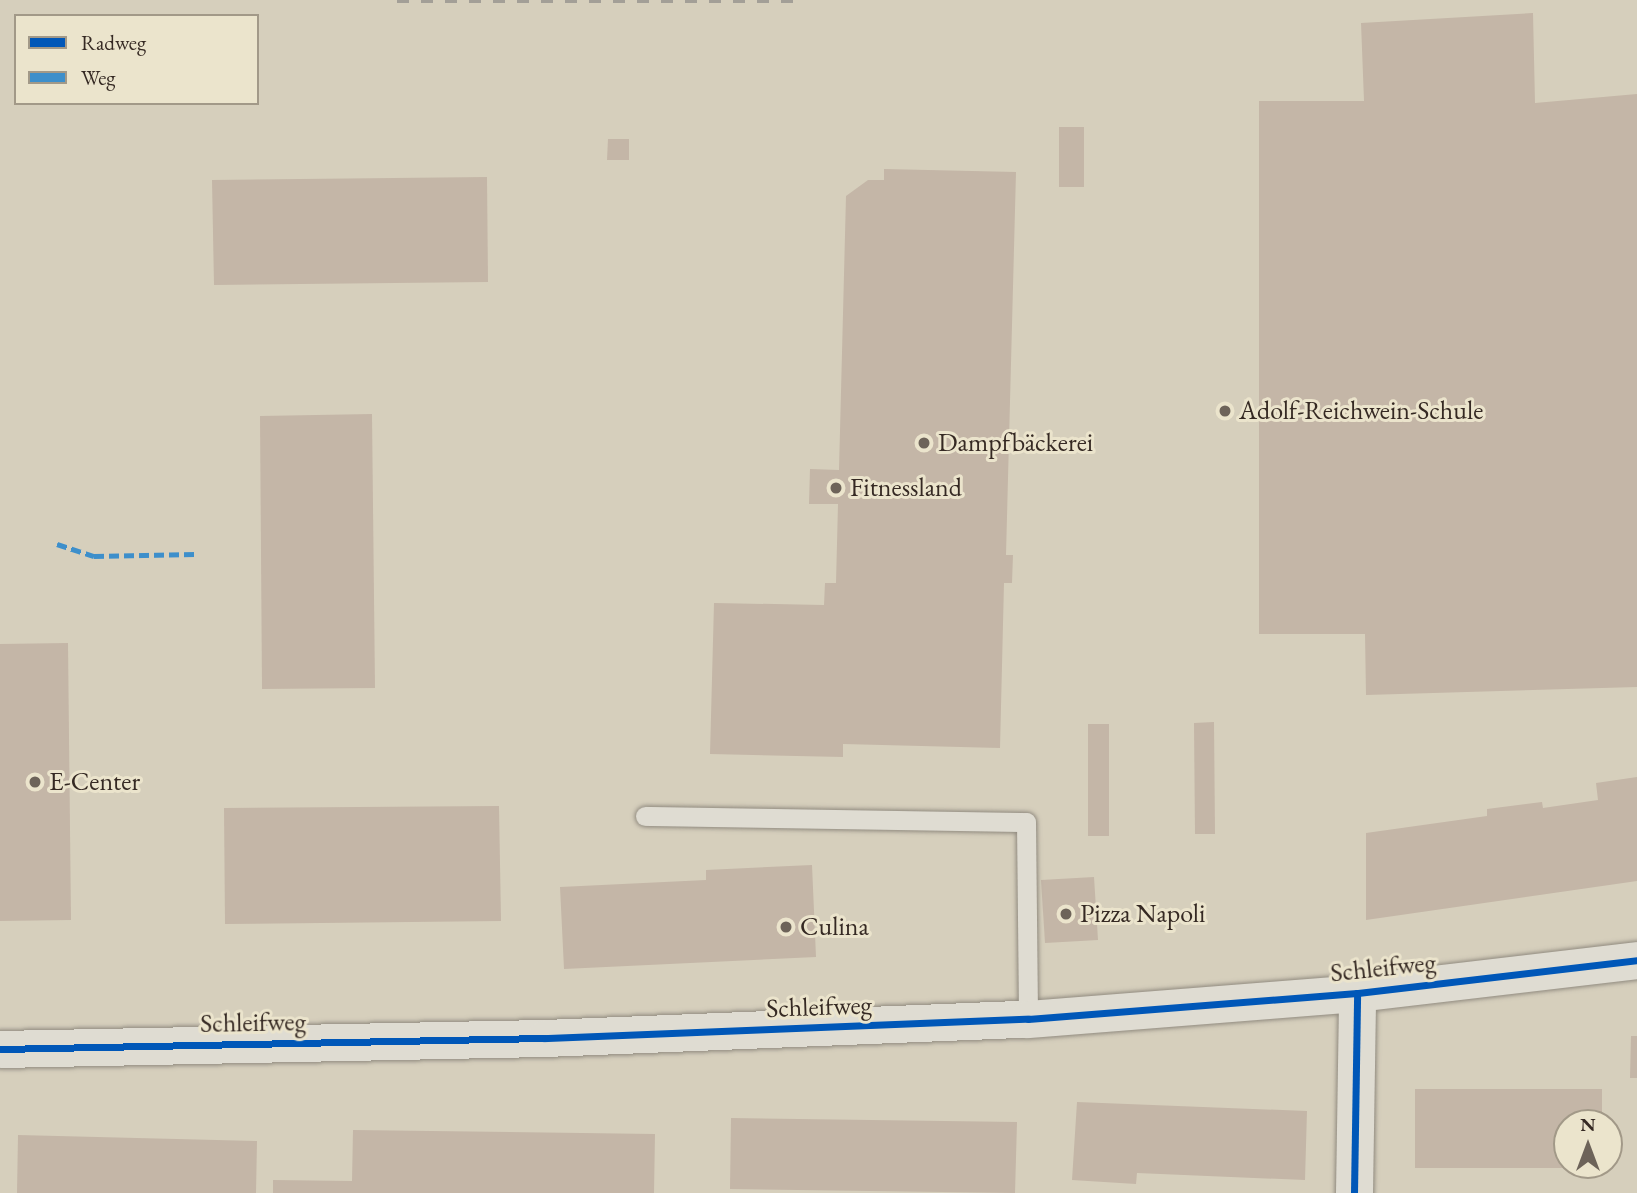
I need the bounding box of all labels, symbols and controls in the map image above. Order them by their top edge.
legend [14,14,259,105]
text: Radweg [81,29,146,56]
text: Weg [81,64,115,91]
place label: Adolf-Reichwein-Schule [1239,395,1483,427]
marker: Adolf-Reichwein-Schule [1217,403,1233,419]
place label: Dampfbäckerei [938,427,1093,459]
marker: Dampfbäckerei [916,435,932,451]
place label: Fitnessland [850,472,962,504]
marker: Fitnessland [828,480,844,496]
place label: E-Center [49,766,140,798]
marker: E-Center [27,774,43,790]
place label: Pizza Napoli [1080,898,1205,930]
marker: Pizza Napoli [1058,906,1074,922]
place label: Culina [800,911,869,943]
marker: Culina [778,919,794,935]
street label: Schleifweg [1329,947,1437,989]
street label: Schleifweg [766,990,872,1024]
street label: Schleifweg [200,1006,306,1040]
north arrow [1553,1109,1623,1179]
text: N [1580,1112,1596,1137]

